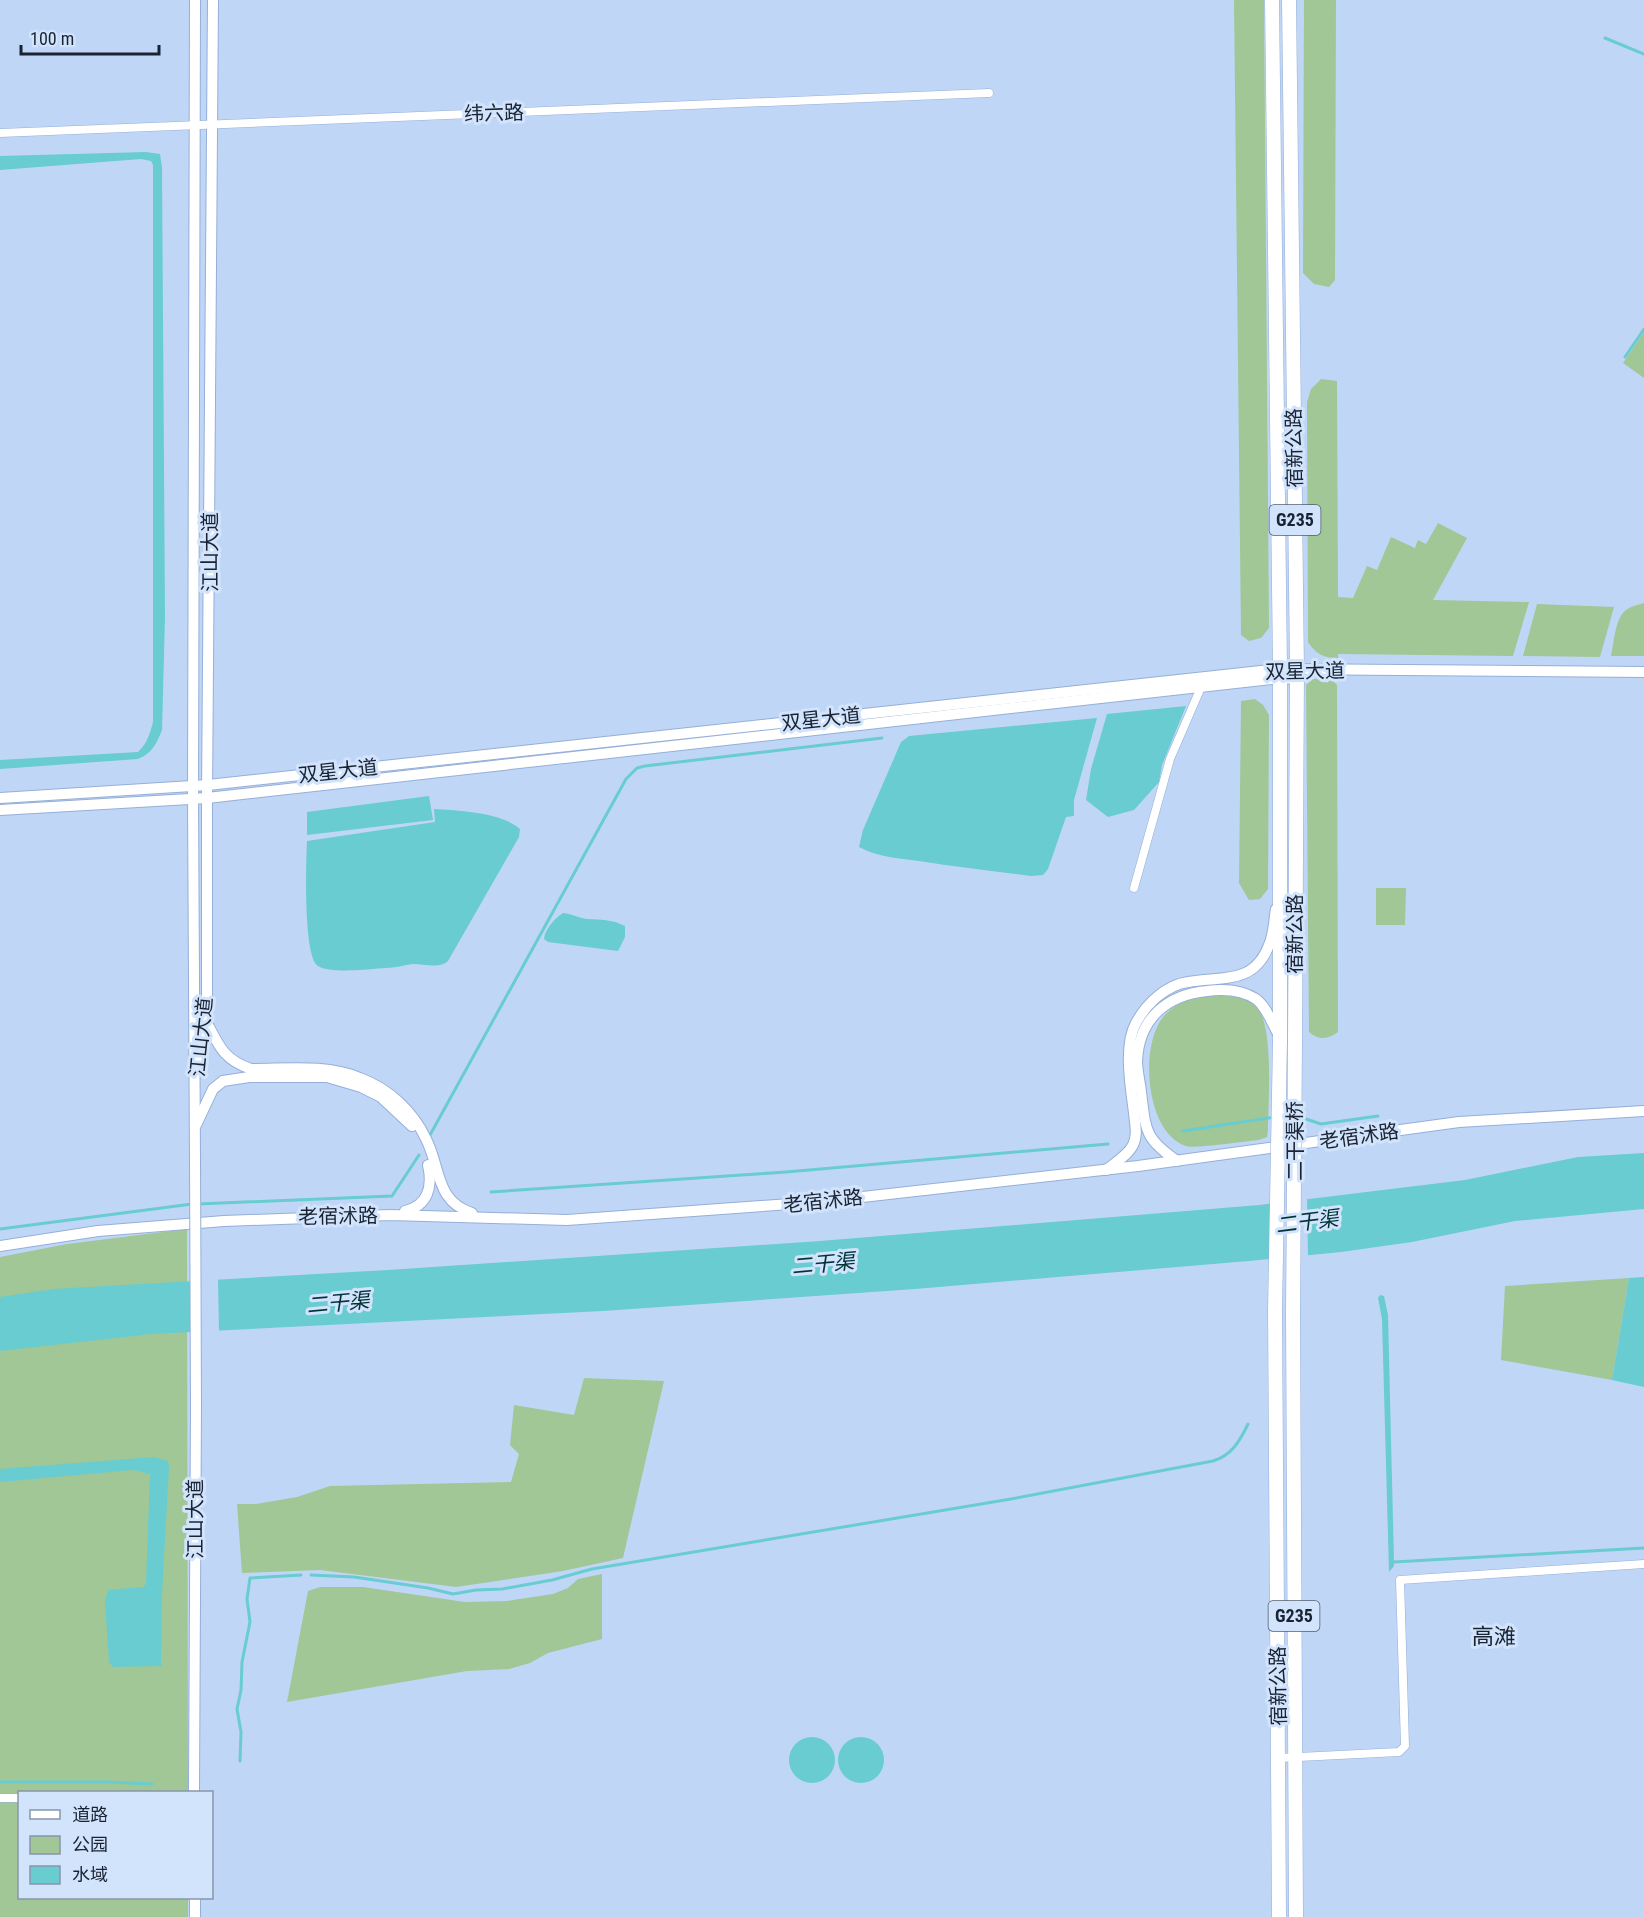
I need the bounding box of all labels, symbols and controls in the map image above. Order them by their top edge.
scale bar [21,18,159,56]
text: 100 m [30,28,74,49]
street label: 纬六路 [464,100,524,126]
street label: 宿新公路 [1281,408,1307,488]
road number: G235 [1270,505,1320,535]
street label: 江山大道 [198,512,222,592]
street label: 双星大道 [1265,658,1345,684]
street label: 双星大道 [780,703,862,735]
street label: 双星大道 [297,755,379,787]
street label: 宿新公路 [1283,894,1307,974]
street label: 江山大道 [185,996,217,1078]
street label: 二干渠桥 [1283,1101,1307,1181]
street label: 老宿沭路 [1318,1119,1400,1153]
street label: 老宿沭路 [782,1185,864,1217]
street label: 老宿沭路 [298,1203,378,1229]
water label: 二干渠 [1274,1206,1343,1238]
water label: 二干渠 [791,1249,858,1279]
water label: 二干渠 [306,1288,373,1318]
street label: 江山大道 [183,1479,207,1559]
road number: G235 [1268,1601,1320,1631]
district label: 高滩 [1472,1624,1516,1649]
street label: 宿新公路 [1265,1646,1291,1726]
legend [18,1791,213,1899]
text: 道路 [72,1804,108,1825]
text: 公园 [72,1834,108,1855]
text: 水域 [72,1864,108,1885]

